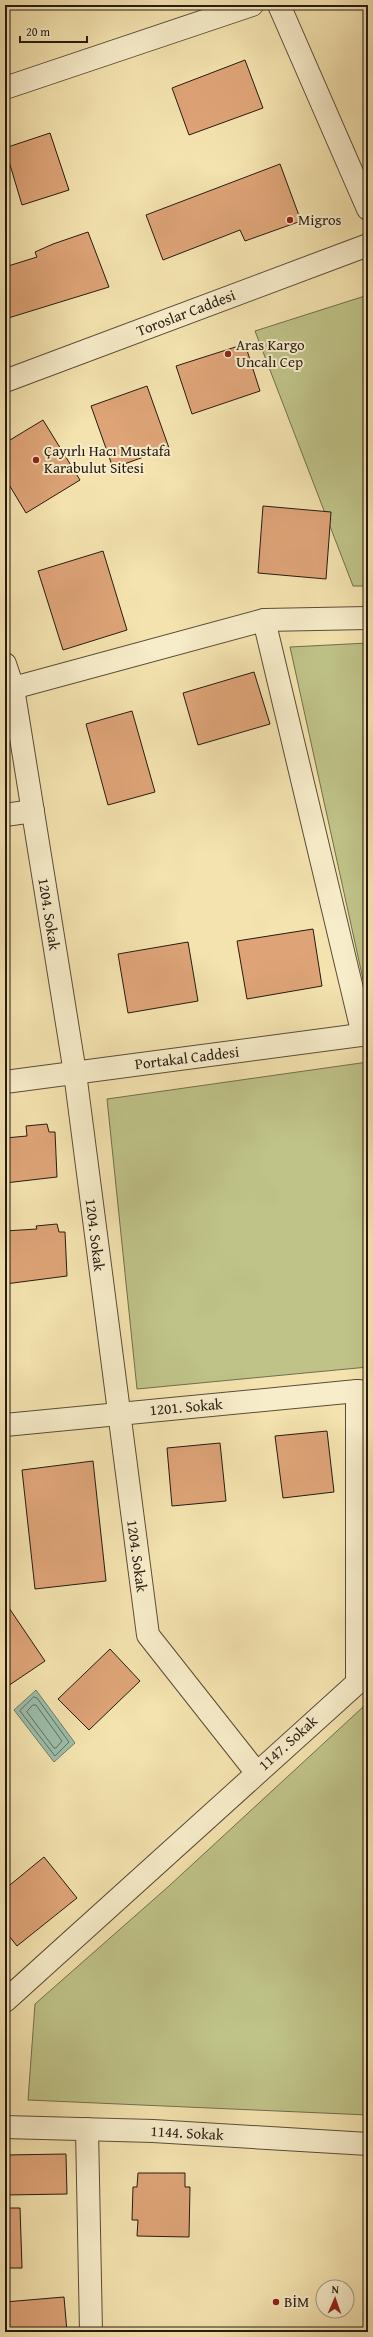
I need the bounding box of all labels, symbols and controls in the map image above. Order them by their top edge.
scale bar [20,18,87,44]
text: 20 m [26,23,50,40]
place label: Migros [298,209,342,230]
marker: Migros [285,215,295,225]
street label: Toroslar Caddesi [133,284,238,341]
place label: Aras Kargo Uncalı Cep [236,334,305,372]
marker: Aras Kargo Uncalı Cep [223,349,233,359]
place label: Çayırlı Hacı Mustafa Karabulut Sitesi [44,440,171,478]
marker: Çayırlı Hacı Mustafa Karabulut Sitesi [31,455,41,465]
street label: 1204. Sokak [33,876,66,952]
street label: Portakal Caddesi [134,1041,240,1074]
street label: 1204. Sokak [81,1197,110,1273]
street label: 1201. Sokak [149,1393,224,1420]
street label: 1204. Sokak [122,1518,153,1594]
street label: 1147. Sokak [253,1710,322,1775]
street label: 1144. Sokak [150,2120,224,2145]
north arrow [315,2279,355,2319]
text: N [331,2281,340,2297]
place label: BİM [284,2291,309,2312]
marker: BİM [271,2297,281,2307]

